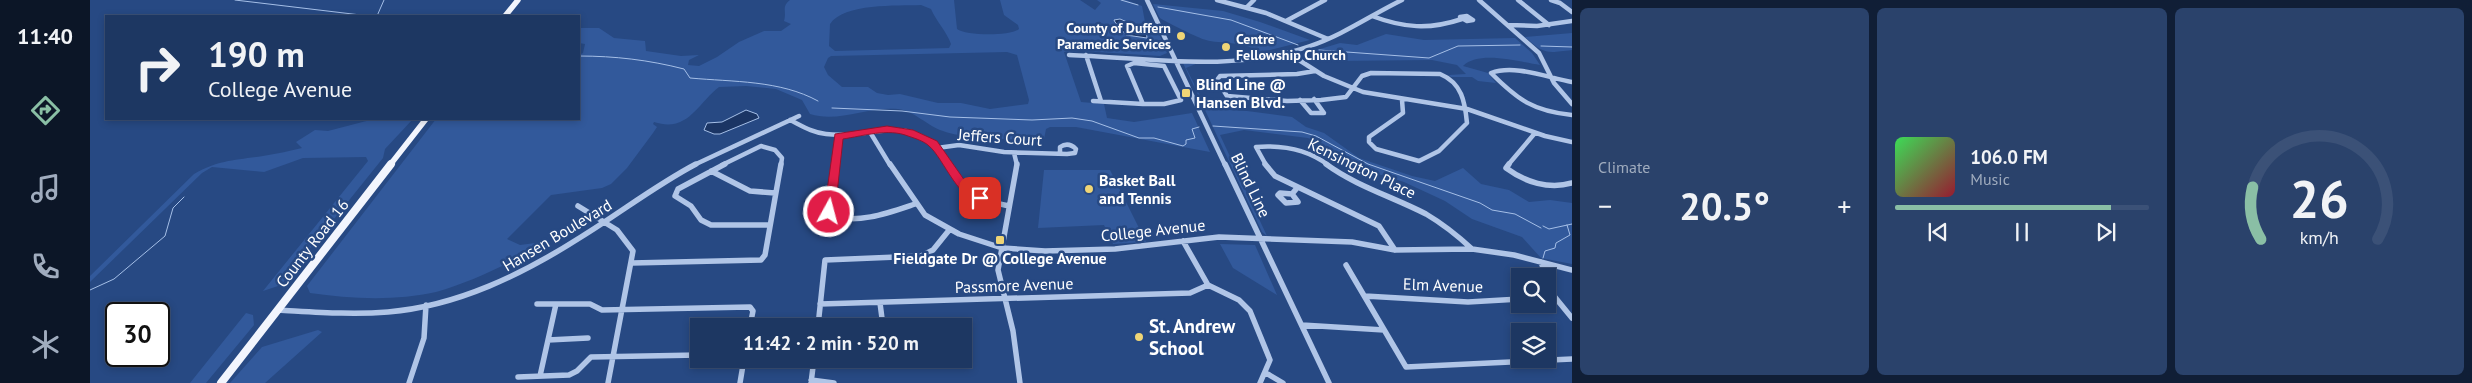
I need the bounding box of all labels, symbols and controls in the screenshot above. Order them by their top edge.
place label: County of Duffern Paramedic Services [1057,19,1171,53]
text: 11:40 [17,22,73,50]
marker: County of Duffern Paramedic Services [1175,30,1187,42]
place label: Centre Fellowship Church [1236,30,1346,64]
text: 190 m [208,31,305,77]
icon: right [125,35,190,100]
marker: Centre Fellowship Church [1220,41,1232,53]
place label: Blind Line @ Hansen Blvd. [1196,74,1286,112]
text: College Avenue [208,75,352,103]
marker: Blind Line @ Hansen Blvd. [1180,87,1192,99]
icon: directions [28,93,63,128]
street label: Jeffers Court [956,124,1043,150]
street label: Kensington Place [1305,133,1419,203]
text: 106.0 FM [1970,145,2048,169]
street label: Blind Line [1227,149,1275,221]
text: Climate [1598,157,1650,177]
text: 26 [2290,165,2349,232]
text: Music [1970,169,2010,189]
place label: Basket Ball and Tennis [1099,170,1176,208]
icon: music [28,171,63,206]
pin [959,177,1001,219]
text: 20.5° [1679,181,1770,230]
marker: Basket Ball and Tennis [1083,183,1095,195]
icon: arrive [966,184,994,212]
position arrow [802,185,854,237]
text: − [1598,187,1612,224]
text: + [1837,187,1851,224]
street label: Hansen Boulevard [499,194,615,276]
street label: County Road 16 [271,195,353,291]
street label: College Avenue [1100,215,1206,245]
icon: previous [1924,218,1952,246]
icon: pause [2008,218,2036,246]
icon: next [2092,218,2120,246]
text: km/h [2300,226,2339,249]
marker: Fieldgate Dr @ College Avenue [994,234,1006,246]
place label: Fieldgate Dr @ College Avenue [893,248,1107,268]
icon: phone [28,249,63,284]
map controls [1511,268,1556,368]
button: search [1511,268,1556,313]
street label: Passmore Avenue [954,273,1074,297]
street label: Elm Avenue [1403,274,1483,296]
speed limit sign: 30 [105,302,170,367]
place label: St. Andrew School [1149,314,1235,360]
button: layers [1511,323,1556,368]
icon: climate [28,327,63,362]
text: 11:42 · 2 min · 520 m [743,331,919,355]
marker: St. Andrew School [1133,331,1145,343]

